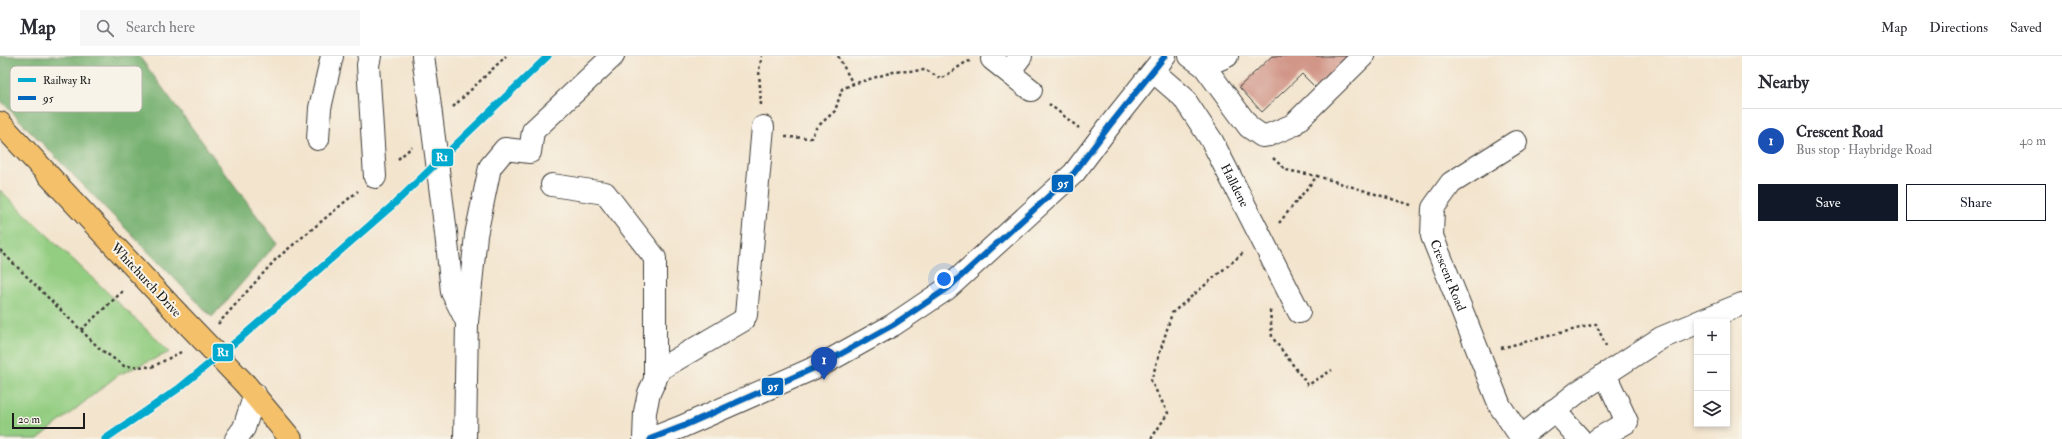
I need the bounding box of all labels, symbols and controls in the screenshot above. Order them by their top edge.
search box [80,10,360,46]
text: Map [20,16,56,40]
icon: search [94,17,116,39]
text: Search here [126,18,195,37]
text: Map [1881,19,1907,36]
text: Directions [1929,19,1988,36]
text: Saved [2010,19,2042,36]
legend [10,66,142,112]
text: Nearby [1758,72,1809,93]
text: Railway R1 [43,74,91,88]
text: 95 [42,92,54,105]
text: Crescent Road [1796,123,1883,142]
text: 1 [1769,133,1773,149]
text: 40 m [2020,133,2046,149]
text: Bus stop · Haybridge Road [1796,142,1932,158]
line badge: R1 [431,148,454,167]
text: R1 [436,151,448,164]
street label: Halldene [1217,161,1253,210]
line badge: 95 [1051,174,1074,193]
text: 95 [1057,177,1068,190]
button: Save [1758,184,1898,221]
button: Share [1906,184,2046,221]
street label: Crescent Road [1426,237,1469,314]
street label: Whitchurch Drive [107,239,185,321]
your location [934,269,954,289]
map controls [1694,319,1730,427]
button: + [1694,319,1730,355]
line badge: R1 [212,343,234,362]
text: R1 [217,346,229,359]
pin: 1 [811,347,837,380]
button: − [1694,355,1730,391]
line badge: 95 [761,377,784,396]
text: 95 [767,380,778,393]
button: layers [1694,391,1730,427]
scale bar [12,411,85,430]
text: 20 m [18,413,40,426]

